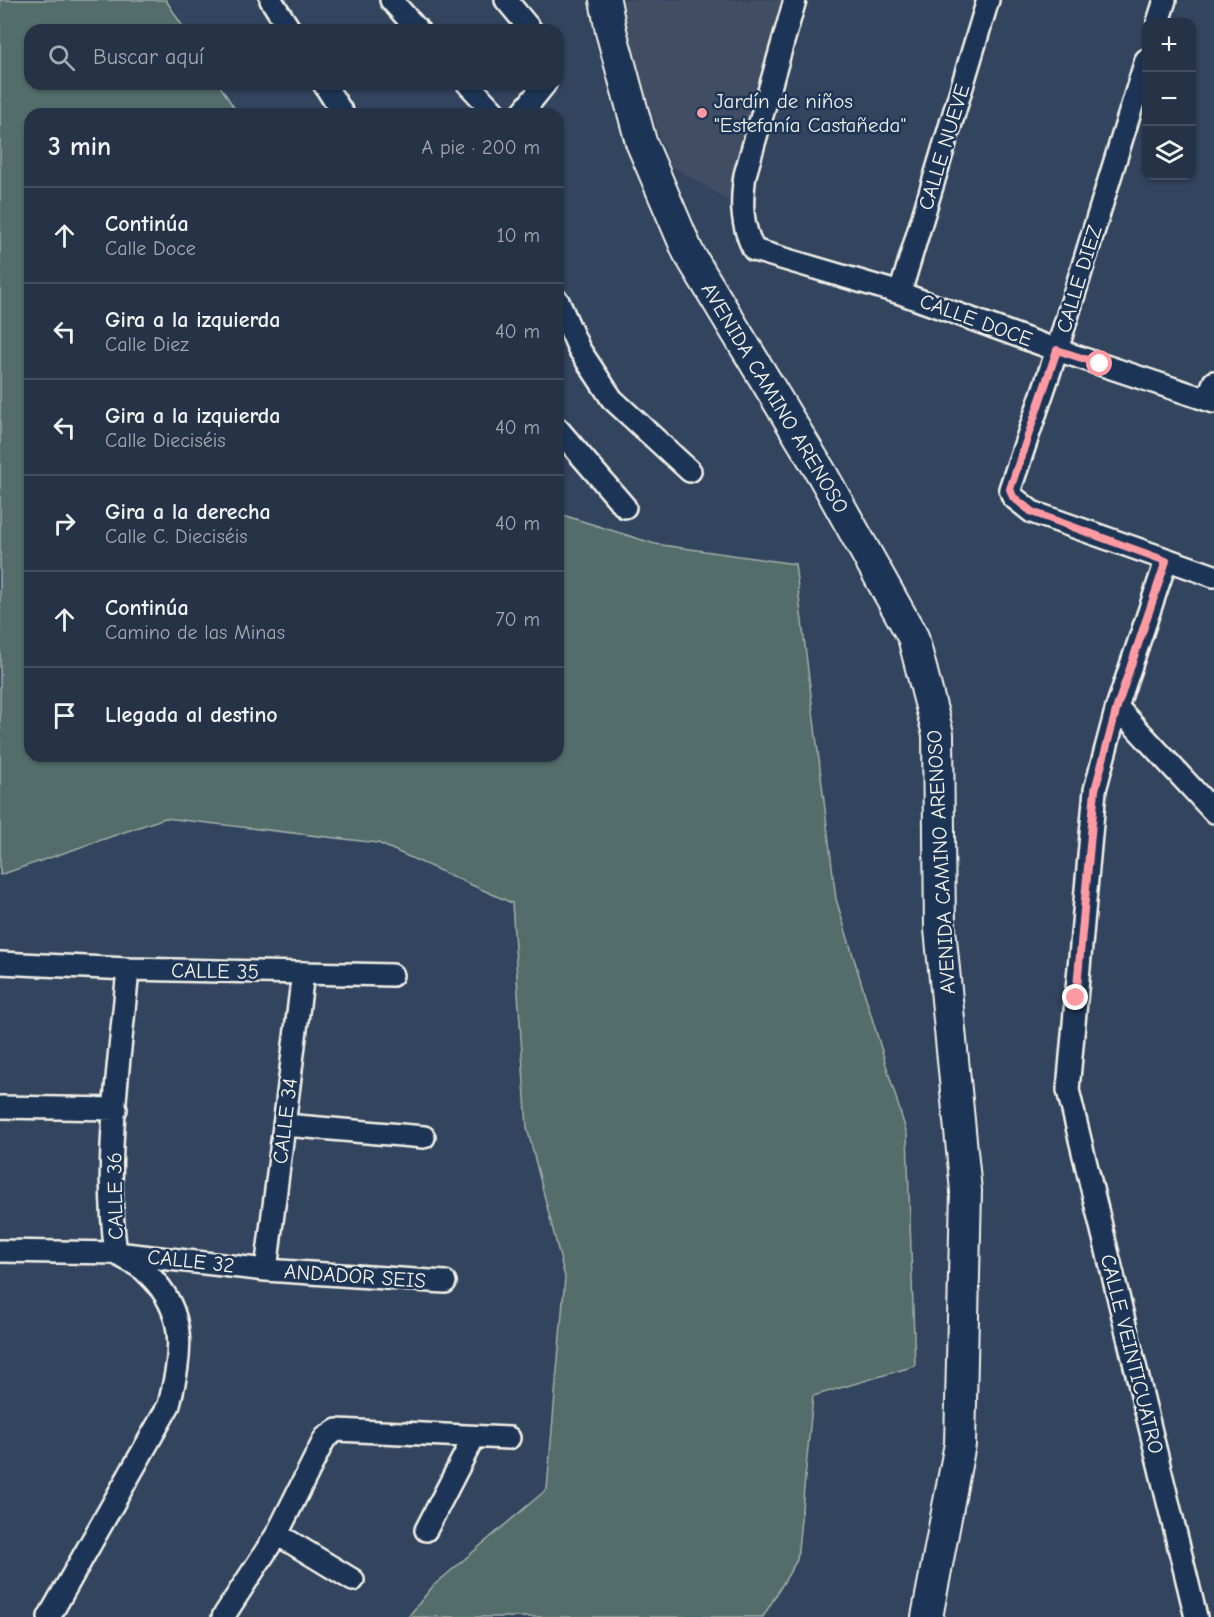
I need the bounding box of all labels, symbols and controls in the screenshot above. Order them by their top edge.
map controls [1142,18,1196,180]
button: + [1142,18,1196,72]
search box [24,24,564,90]
icon: search [45,41,78,74]
text: Buscar aquí [93,44,204,70]
button: − [1142,72,1196,126]
street label: CALLE NUEVE [913,81,975,213]
place label: Jardín de niños "Estefanía Castañeda" [714,89,906,137]
marker: Jardín de niños "Estefanía Castañeda" [695,106,709,120]
button: layers [1142,126,1196,180]
text: 3 min [48,132,111,162]
text: A pie · 200 m [422,136,540,159]
text: Continúa [105,211,189,237]
icon: ahead [48,219,81,252]
street label: CALLE DIEZ [1051,222,1107,336]
text: 10 m [497,224,540,247]
text: Calle Doce [105,237,196,260]
street label: AVENIDA CAMINO ARENOSO [697,278,853,518]
street label: CALLE DOCE [916,289,1036,351]
text: Gira a la izquierda [105,307,280,333]
icon: left [48,315,81,348]
text: 40 m [495,320,540,343]
text: Calle Diez [105,333,189,356]
route start [1086,350,1112,376]
text: Gira a la izquierda [105,403,280,429]
icon: left [48,411,81,444]
text: 40 m [495,416,540,439]
text: Calle Dieciséis [105,429,226,452]
text: Gira a la derecha [105,499,271,525]
icon: right [48,507,81,540]
text: 40 m [495,512,540,535]
text: Calle C. Dieciséis [105,525,248,548]
text: Continúa [105,595,189,621]
icon: ahead [48,603,81,636]
text: 70 m [495,608,540,631]
text: Camino de las Minas [105,621,285,644]
icon: arrive [48,699,81,732]
text: Llegada al destino [105,702,278,728]
street label: AVENIDA CAMINO ARENOSO [922,729,960,995]
street label: CALLE 35 [171,958,259,984]
route end [1062,984,1088,1010]
street label: CALLE 34 [268,1077,302,1165]
street label: CALLE 36 [102,1152,128,1240]
street label: CALLE 32 [146,1244,236,1278]
street label: CALLE VEINTICUATRO [1096,1252,1168,1456]
street label: ANDADOR SEIS [283,1259,427,1293]

